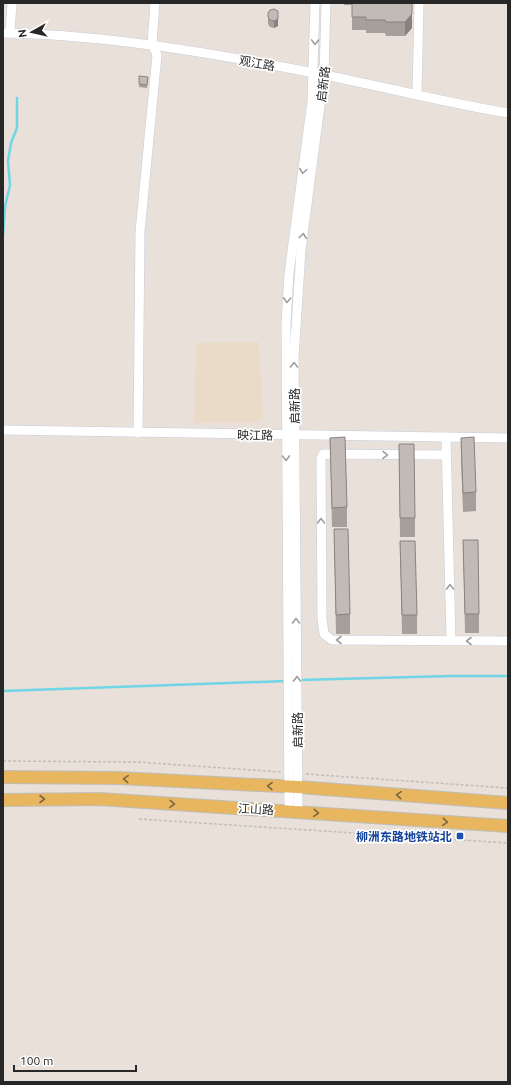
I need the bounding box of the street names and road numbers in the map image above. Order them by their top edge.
street label: 观江路 [238,53,276,73]
street label: 启新路 [314,65,332,103]
street label: 启新路 [288,388,301,424]
street label: 映江路 [237,428,273,442]
street label: 启新路 [291,712,304,748]
street label: 江山路 [238,802,274,816]

